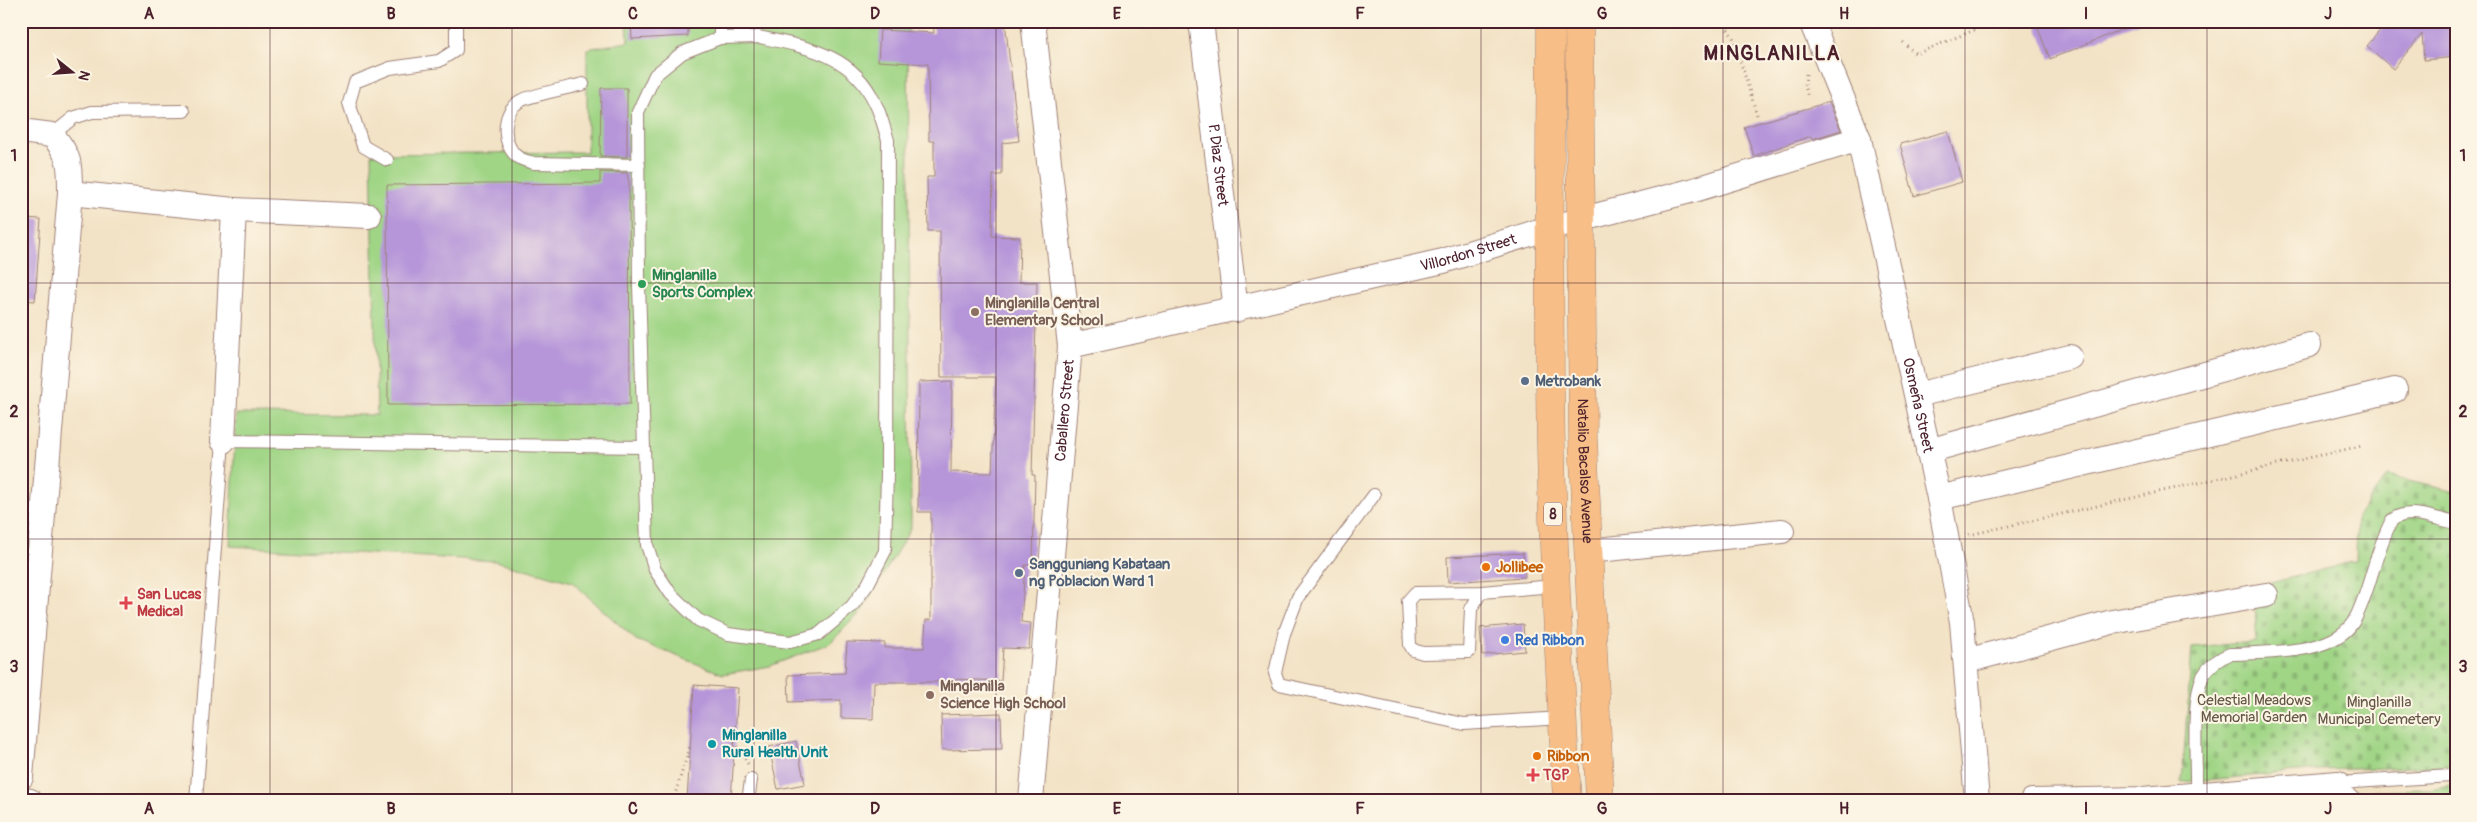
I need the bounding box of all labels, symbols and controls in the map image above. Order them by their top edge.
text: A [144,4,155,24]
text: B [386,4,396,24]
text: C [628,4,638,24]
text: D [870,4,880,24]
text: E [1113,4,1122,24]
text: F [1355,4,1365,24]
text: G [1597,4,1608,24]
text: H [1839,4,1849,24]
text: I [2084,4,2088,24]
text: J [2324,4,2332,24]
district label: MINGLANILLA [1704,41,1840,66]
north arrow [48,48,98,98]
text: N [74,69,93,83]
street label: P. Diaz Street [1204,123,1233,208]
text: 1 [11,146,17,166]
text: 1 [2460,146,2466,166]
street label: Villordon Street [1418,229,1519,275]
place label: Minglanilla Sports Complex [652,266,753,302]
marker: Minglanilla Sports Complex [636,278,648,290]
place label: Minglanilla Central Elementary School [985,294,1104,330]
marker: Minglanilla Central Elementary School [969,306,981,318]
street label: Osmeña Street [1899,356,1938,455]
street label: Caballero Street [1051,358,1078,462]
place label: Metrobank [1535,372,1602,391]
marker: Metrobank [1519,375,1531,387]
street label: Natalio Bacalso Avenue [1573,398,1597,544]
text: 2 [10,402,19,422]
text: 2 [2459,402,2468,422]
road number: 8 [1544,502,1562,526]
place label: Sangguniang Kabataan ng Poblacion Ward 1 [1029,555,1171,591]
place label: Jollibee [1496,558,1544,577]
marker: Jollibee [1480,561,1492,573]
marker: Sangguniang Kabataan ng Poblacion Ward 1 [1013,567,1025,579]
place label: San Lucas Medical [137,585,202,621]
marker: San Lucas Medical [119,596,133,610]
place label: Red Ribbon [1515,631,1585,650]
marker: Red Ribbon [1499,634,1511,646]
text: 3 [10,657,19,677]
text: 3 [2459,657,2468,677]
place label: Minglanilla Science High School [940,677,1066,713]
marker: Minglanilla Science High School [924,689,936,701]
park label: Celestial Meadows Memorial Garden [2197,691,2311,727]
park label: Minglanilla Municipal Cemetery [2317,693,2441,729]
place label: Minglanilla Rural Health Unit [722,726,829,762]
marker: Minglanilla Rural Health Unit [706,738,718,750]
place label: Ribbon [1547,747,1590,766]
marker: Ribbon [1531,750,1543,762]
place label: TGP [1542,766,1570,785]
marker: TGP [1527,769,1539,781]
text: A [144,799,155,819]
text: B [386,799,396,819]
text: C [628,799,638,819]
text: D [870,799,880,819]
text: E [1113,799,1122,819]
text: F [1355,799,1365,819]
text: G [1597,799,1608,819]
text: H [1839,799,1849,819]
text: I [2084,799,2088,819]
text: J [2324,799,2332,819]

